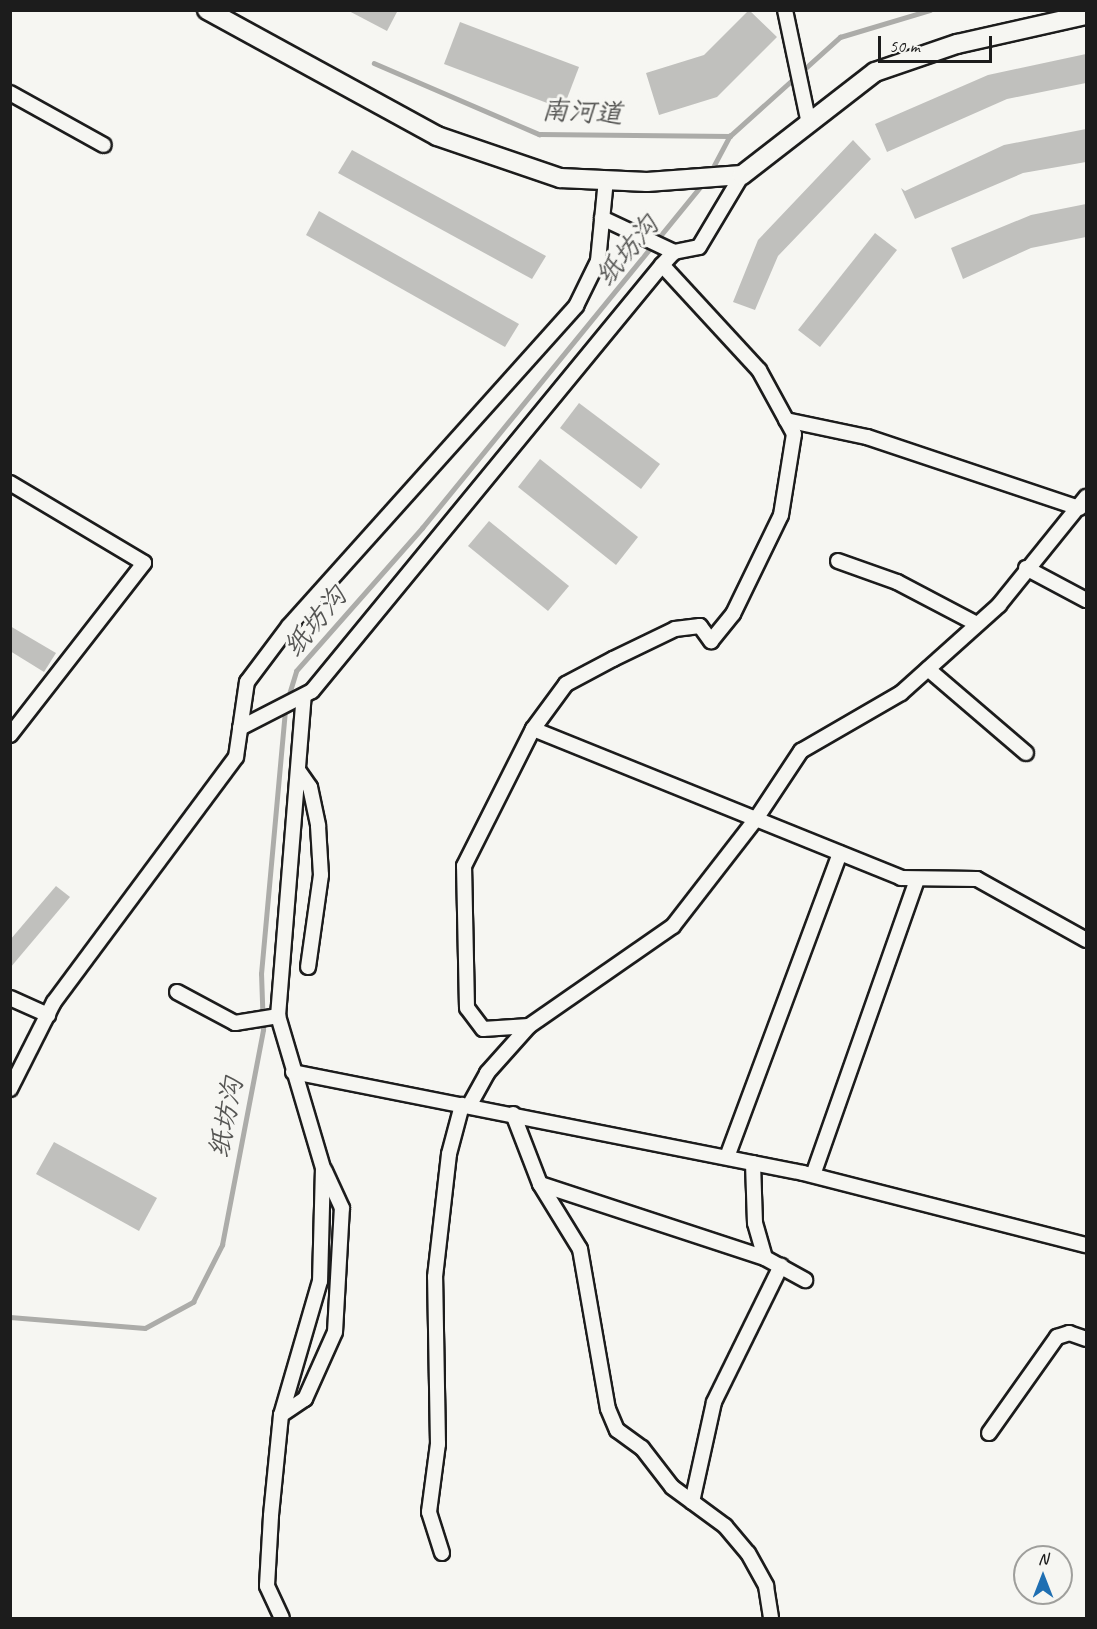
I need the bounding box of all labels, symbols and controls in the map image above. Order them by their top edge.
scale bar [881,24,995,62]
text: 50 m [889,35,920,57]
water label: 南河道 [541,94,623,130]
water label: 纸坊沟 [589,210,665,292]
water label: 纸坊沟 [277,581,353,663]
water label: 纸坊沟 [202,1075,250,1161]
north arrow [1013,1545,1073,1605]
text: N [1038,1549,1048,1569]

